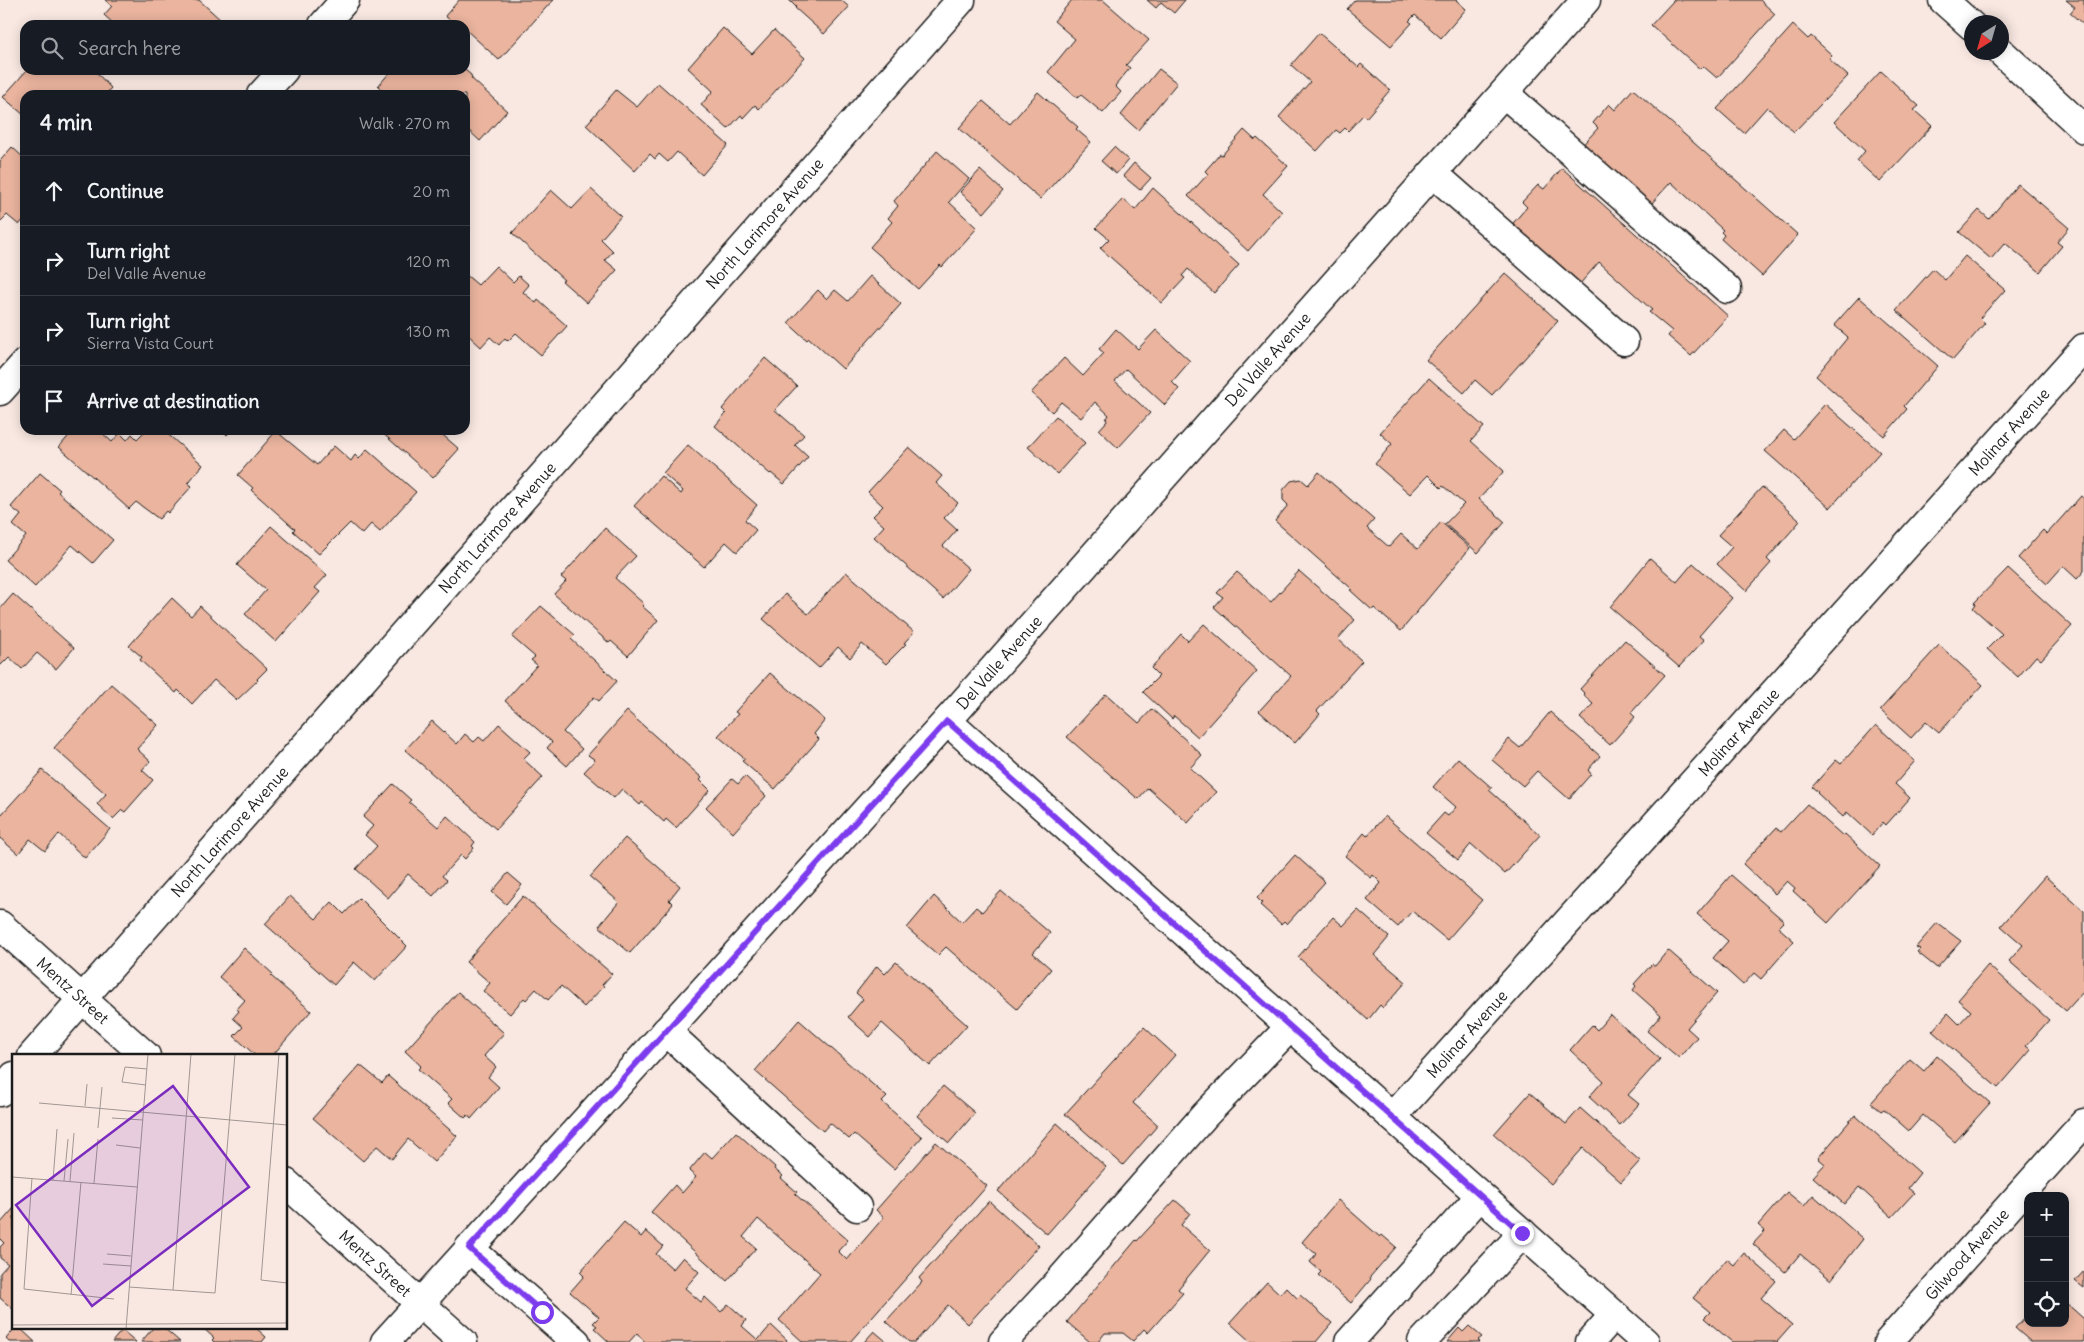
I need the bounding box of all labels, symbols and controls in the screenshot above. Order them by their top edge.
north arrow [1964,15,2009,60]
search box [20,20,470,75]
icon: search [38,34,66,62]
text: Search here [78,36,181,60]
text: 4 min [40,109,92,136]
text: Walk · 270 m [359,113,450,133]
street label: North Larimore Avenue [702,154,827,293]
icon: ahead [40,177,68,205]
text: Continue [87,179,164,203]
text: 20 m [413,181,450,201]
text: Turn right [87,239,170,263]
icon: right [40,247,68,275]
text: 120 m [407,251,450,271]
text: Del Valle Avenue [87,263,206,283]
street label: Del Valle Avenue [1221,308,1315,410]
text: Turn right [87,309,170,333]
icon: right [40,317,68,345]
text: 130 m [406,321,450,341]
text: Sierra Vista Court [87,333,214,353]
street label: Molinar Avenue [1964,384,2053,480]
icon: arrive [40,387,68,415]
text: Arrive at destination [87,389,260,413]
street label: North Larimore Avenue [434,458,560,597]
street label: Del Valle Avenue [952,611,1046,714]
street label: Molinar Avenue [1694,684,1783,780]
street label: North Larimore Avenue [167,762,292,901]
street label: Mentz Street [33,953,114,1028]
street label: Molinar Avenue [1422,986,1512,1082]
inset map [12,1054,288,1330]
map controls [2024,1192,2069,1327]
button: + [2024,1192,2069,1237]
street label: Gilwood Avenue [1920,1204,2013,1304]
route end [1511,1222,1534,1245]
street label: Mentz Street [335,1226,416,1301]
button: − [2024,1237,2069,1282]
button: locate [2024,1282,2069,1327]
route start [531,1301,554,1324]

